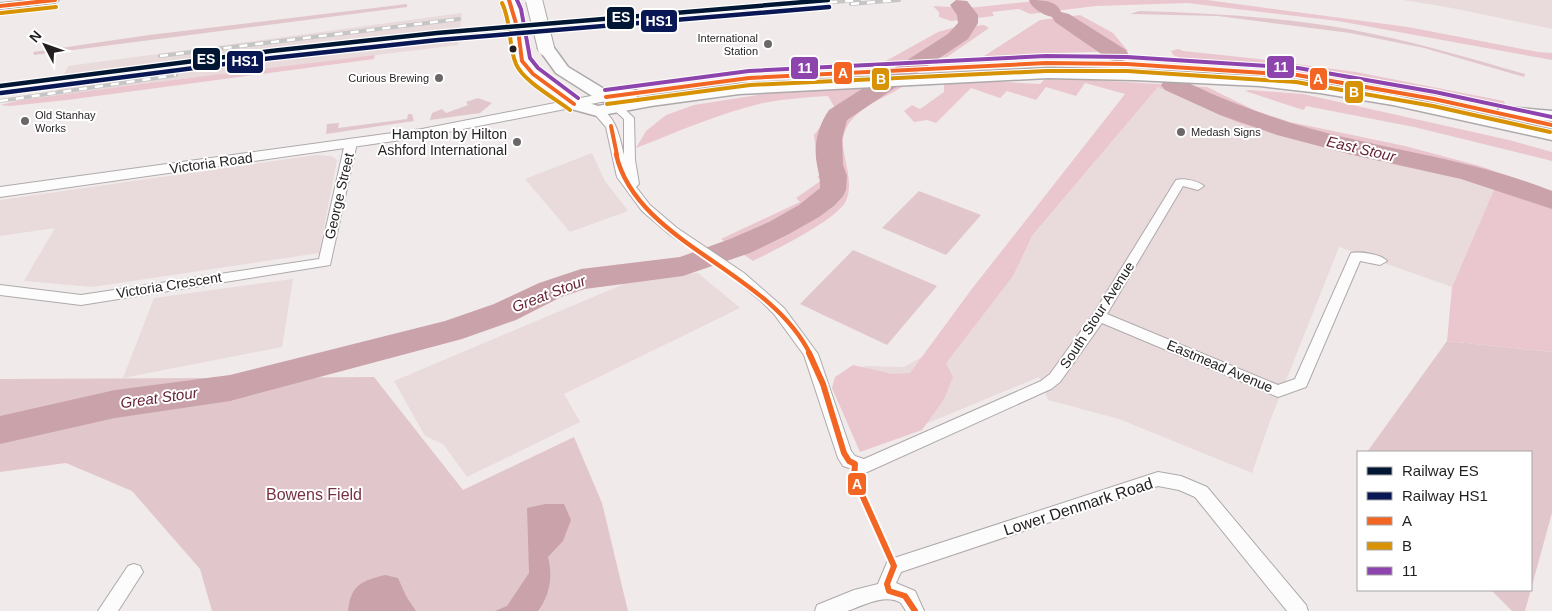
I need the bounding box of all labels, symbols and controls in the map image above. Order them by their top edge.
line badge: ES [606,6,635,30]
text: ES [612,9,630,25]
line badge: HS1 [640,9,678,33]
text: HS1 [645,13,673,29]
north arrow [20,20,70,70]
text: N [26,27,45,46]
place label: International Station [697,32,758,57]
marker: International Station [762,38,774,50]
unlabelled marker [508,44,518,54]
line badge: ES [192,47,221,71]
line badge: HS1 [226,50,264,74]
text: ES [197,51,215,67]
text: HS1 [231,53,259,69]
line badge: 11 [1266,55,1295,79]
line badge: 11 [790,56,819,80]
text: 11 [1274,59,1289,75]
text: 11 [798,60,813,76]
line badge: A [833,61,853,85]
text: A [838,65,848,81]
line badge: B [871,67,890,91]
line badge: A [1309,67,1328,91]
text: B [876,71,886,87]
text: A [1313,71,1323,87]
place label: Curious Brewing [348,72,429,84]
marker: Curious Brewing [433,72,445,84]
line badge: B [1344,80,1364,104]
text: B [1349,84,1359,100]
place label: Old Stanhay Works [35,109,96,134]
marker: Old Stanhay Works [19,115,31,127]
place label: Hampton by Hilton Ashford International [378,126,507,158]
marker: Medash Signs [1175,126,1187,138]
place label: Medash Signs [1191,126,1261,138]
water label: East Stour [1325,132,1398,165]
marker: Hampton by Hilton Ashford International [511,136,523,148]
street label: Victoria Road [168,149,254,177]
street label: George Street [321,151,357,241]
street label: South Stour Avenue [1056,258,1138,371]
street label: Victoria Crescent [115,269,223,301]
water label: Great Stour [510,271,589,315]
street label: Eastmead Avenue [1165,336,1276,396]
water label: Great Stour [119,384,199,411]
legend [1357,451,1532,591]
text: Railway ES [1402,462,1479,479]
line badge: A [847,472,867,496]
street label: Lower Denmark Road [1002,474,1155,539]
text: A [852,476,862,492]
park label: Bowens Field [266,486,362,503]
text: Railway HS1 [1402,487,1488,504]
text: A [1402,512,1412,529]
text: B [1402,537,1412,554]
text: 11 [1402,562,1418,579]

